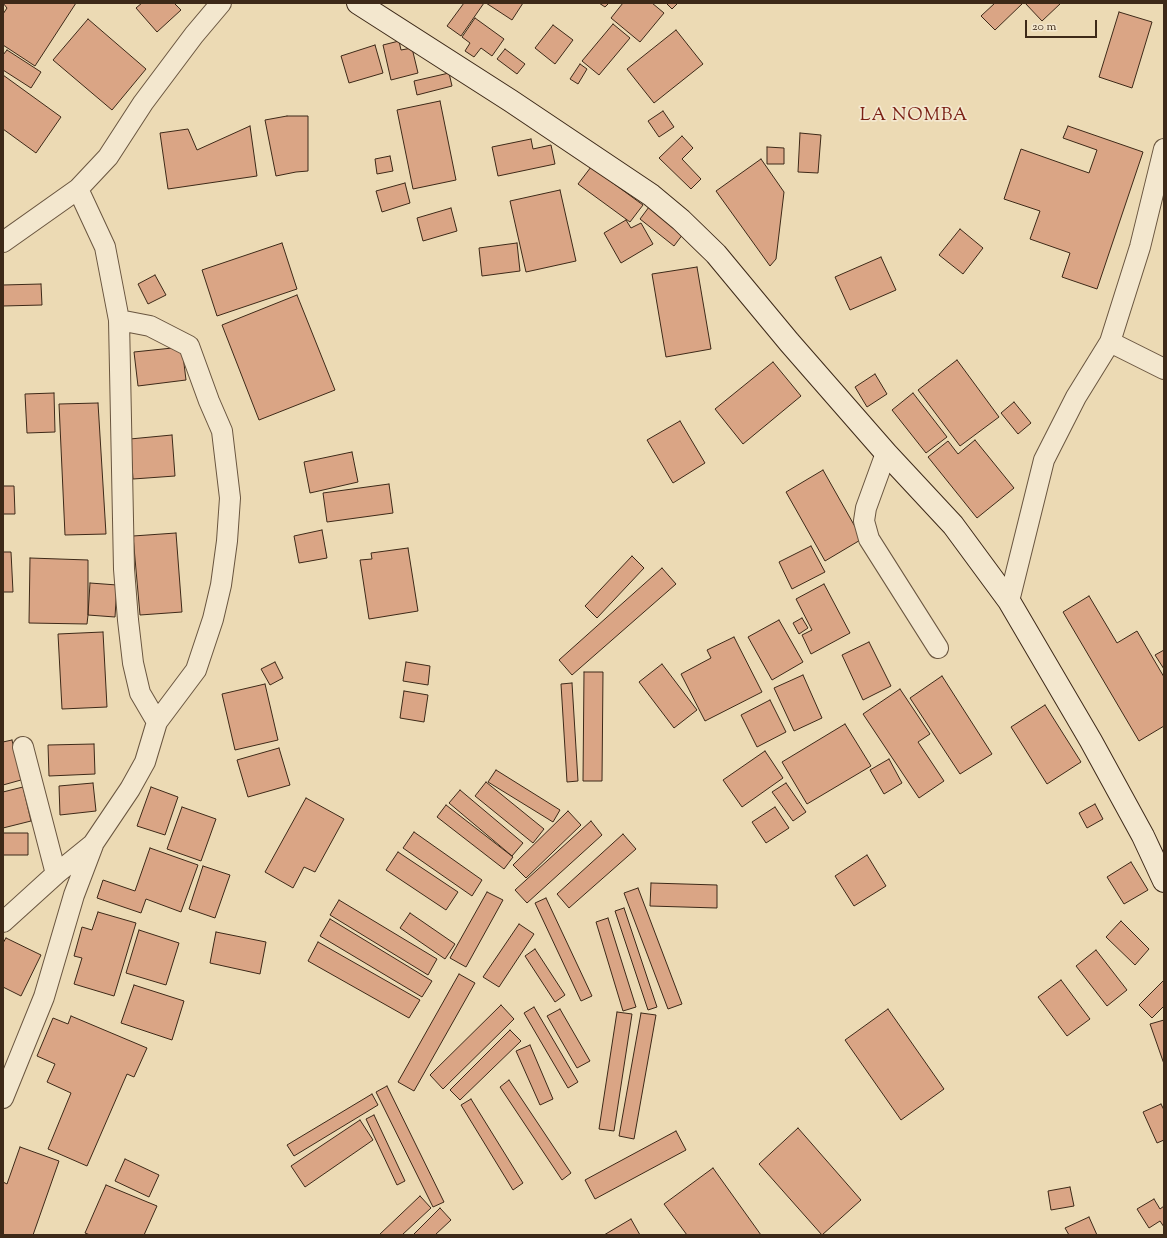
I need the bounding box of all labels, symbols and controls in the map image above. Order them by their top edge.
scale bar [1027,12,1099,38]
text: 20 m [1032,18,1056,36]
district label: LA NOMBA [860,106,968,128]

